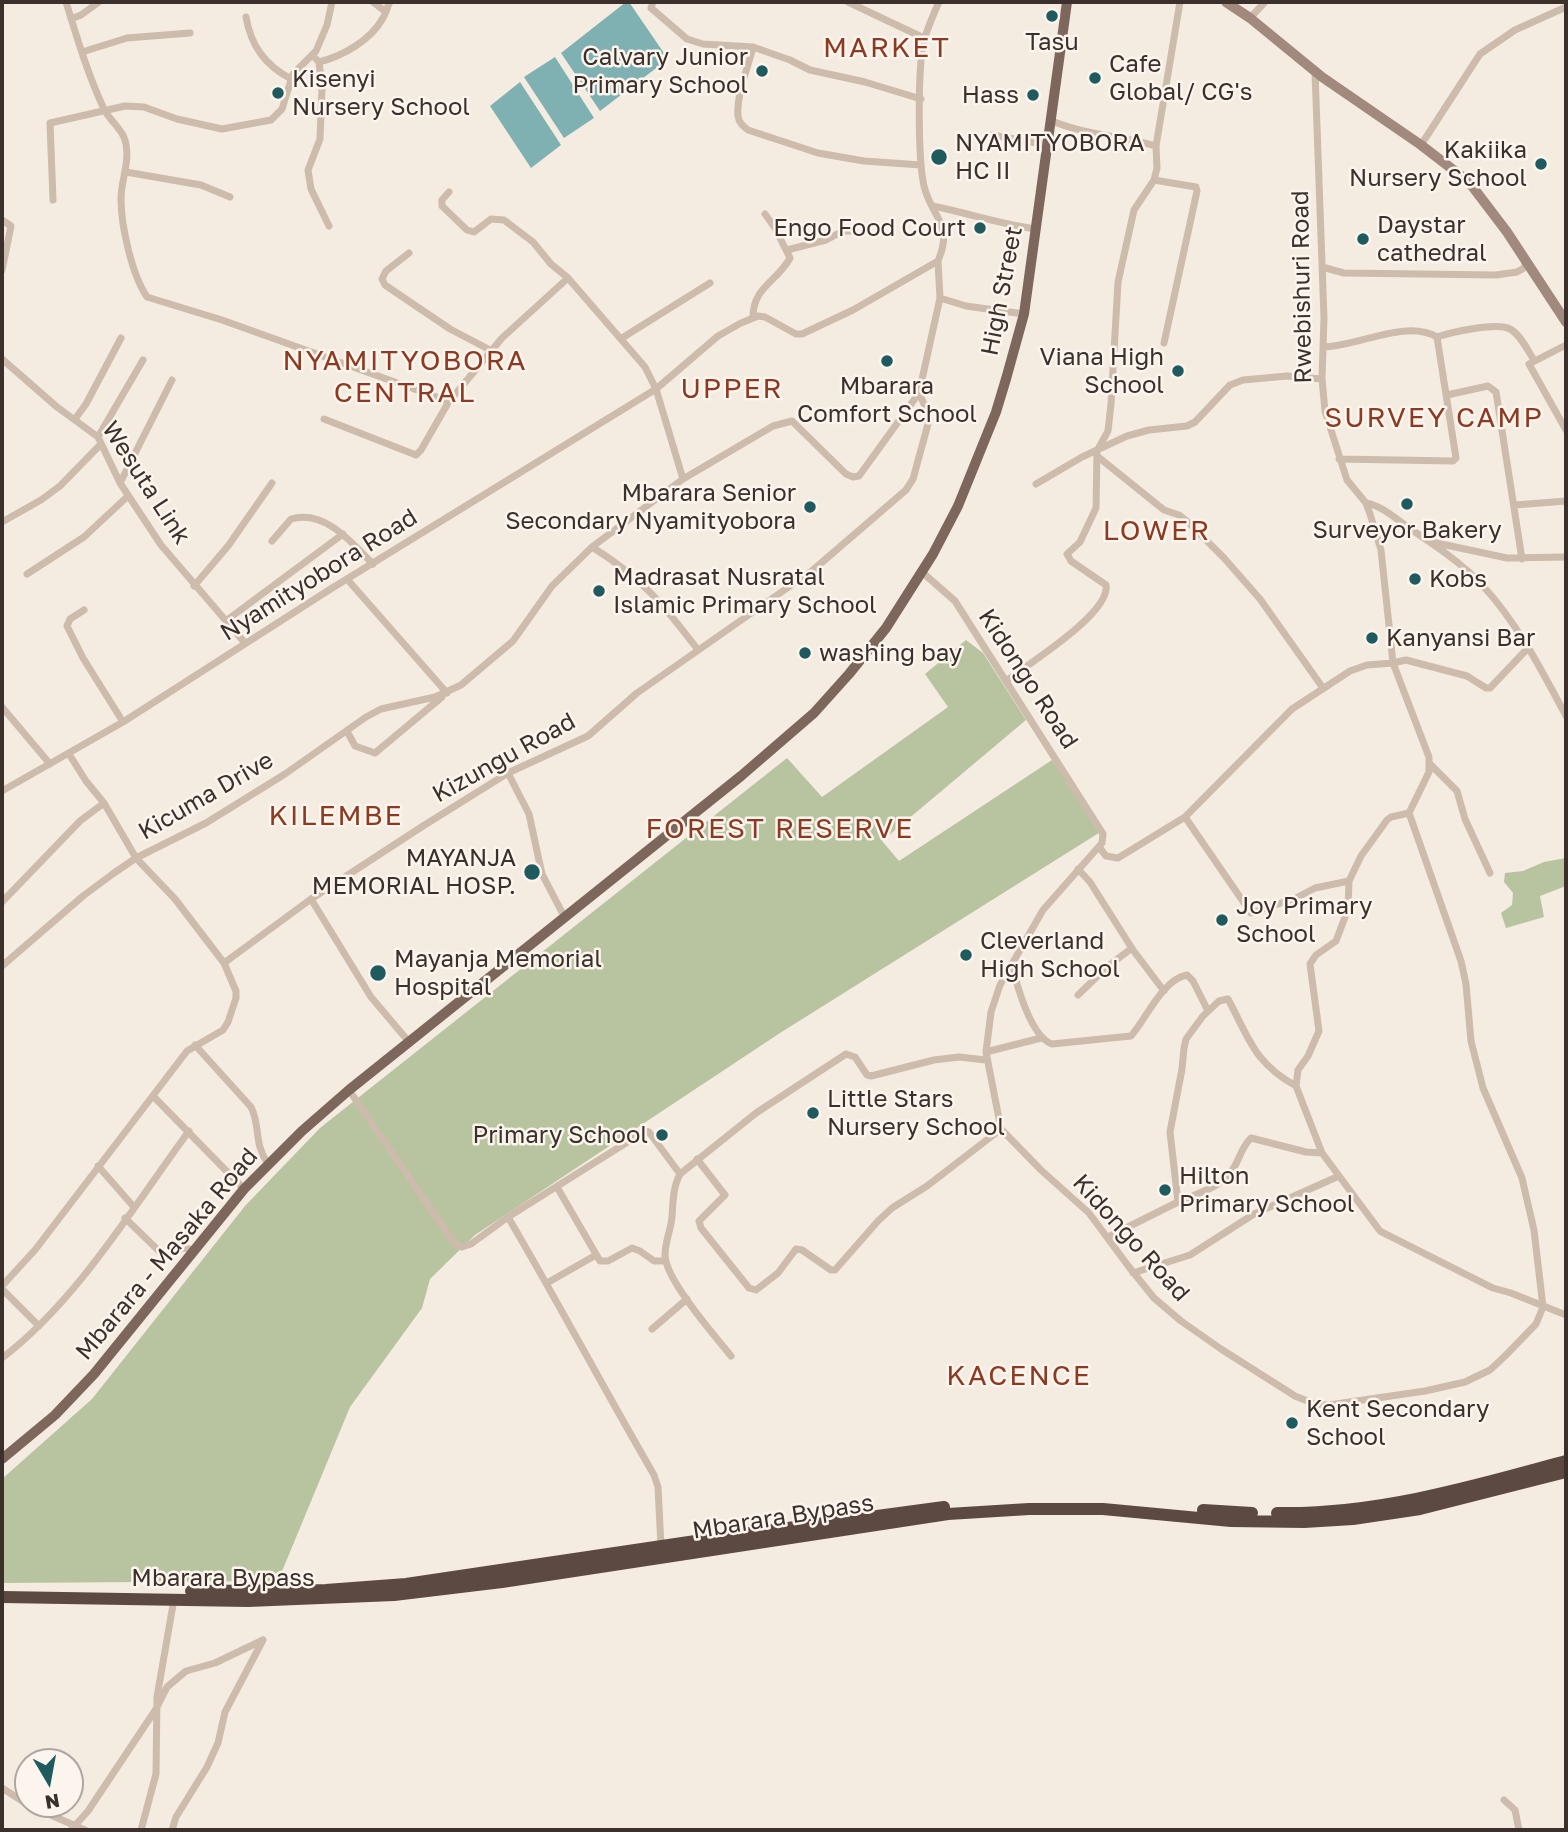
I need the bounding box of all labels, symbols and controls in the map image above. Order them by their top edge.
marker: Tasu [1044,8,1060,24]
place label: Tasu [1025,28,1079,56]
district label: MARKET [824,31,950,65]
place label: Calvary Junior Primary School [572,43,748,99]
place label: Cafe Global/ CG's [1109,50,1253,106]
marker: Calvary Junior Primary School [754,63,770,79]
place label: Kisenyi Nursery School [292,65,470,121]
marker: Cafe Global/ CG's [1087,70,1103,86]
place label: Hass [962,81,1019,109]
marker: Kisenyi Nursery School [270,85,286,101]
marker: Hass [1025,87,1041,103]
place label: NYAMITYOBORA HC II [955,129,1145,185]
place label: Kakiika Nursery School [1349,136,1527,192]
marker: NYAMITYOBORA HC II [929,147,949,167]
marker: Kakiika Nursery School [1533,156,1549,172]
street label: Rwebishuri Road [1286,190,1318,384]
place label: Daystar cathedral [1377,211,1487,267]
place label: Engo Food Court [773,214,966,242]
marker: Engo Food Court [972,220,988,236]
street label: High Street [975,224,1029,358]
marker: Daystar cathedral [1355,231,1371,247]
place label: Viana High School [1039,343,1164,399]
district label: NYAMITYOBORA CENTRAL [284,344,526,410]
marker: Mbarara Comfort School [879,353,895,369]
marker: Viana High School [1170,363,1186,379]
district label: UPPER [681,372,783,406]
place label: Mbarara Comfort School [797,372,977,428]
district label: SURVEY CAMP [1326,401,1542,435]
street label: Wesuta Link [96,416,196,550]
place label: Mbarara Senior Secondary Nyamityobora [505,479,796,535]
marker: Surveyor Bakery [1399,496,1415,512]
marker: Mbarara Senior Secondary Nyamityobora [802,499,818,515]
street label: Nyamityobora Road [215,503,423,647]
district label: LOWER [1103,514,1211,548]
place label: Surveyor Bakery [1312,516,1502,544]
place label: Madrasat Nusratal Islamic Primary School [613,563,877,619]
place label: Kobs [1429,565,1487,593]
marker: Kobs [1407,571,1423,587]
marker: Madrasat Nusratal Islamic Primary School [591,583,607,599]
street label: Kidongo Road [972,604,1084,754]
place label: Kanyansi Bar [1386,624,1535,652]
marker: Kanyansi Bar [1364,630,1380,646]
place label: washing bay [819,639,962,667]
marker: washing bay [797,645,813,661]
street label: Kizungu Road [428,707,580,809]
street label: Kicuma Drive [133,746,279,846]
district label: KILEMBE [269,799,403,833]
district label: FOREST RESERVE [647,812,913,846]
place label: MAYANJA MEMORIAL HOSP. [312,844,516,900]
marker: MAYANJA MEMORIAL HOSP. [522,862,542,882]
place label: Joy Primary School [1236,892,1373,948]
marker: Joy Primary School [1214,912,1230,928]
place label: Cleverland High School [980,927,1120,983]
place label: Mayanja Memorial Hospital [394,945,602,1001]
marker: Cleverland High School [958,947,974,963]
marker: Mayanja Memorial Hospital [368,963,388,983]
place label: Little Stars Nursery School [827,1085,1005,1141]
marker: Little Stars Nursery School [805,1105,821,1121]
place label: Primary School [472,1121,648,1149]
marker: Primary School [654,1127,670,1143]
street label: Mbarara - Masaka Road [70,1142,264,1366]
place label: Hilton Primary School [1179,1162,1355,1218]
street label: Kidongo Road [1066,1169,1196,1307]
marker: Hilton Primary School [1157,1182,1173,1198]
district label: KACENCE [947,1359,1091,1393]
place label: Kent Secondary School [1306,1395,1489,1451]
marker: Kent Secondary School [1284,1415,1300,1431]
street label: Mbarara Bypass [690,1488,876,1546]
street label: Mbarara Bypass [131,1564,315,1592]
north arrow [14,1748,84,1818]
text: N [43,1790,62,1815]

